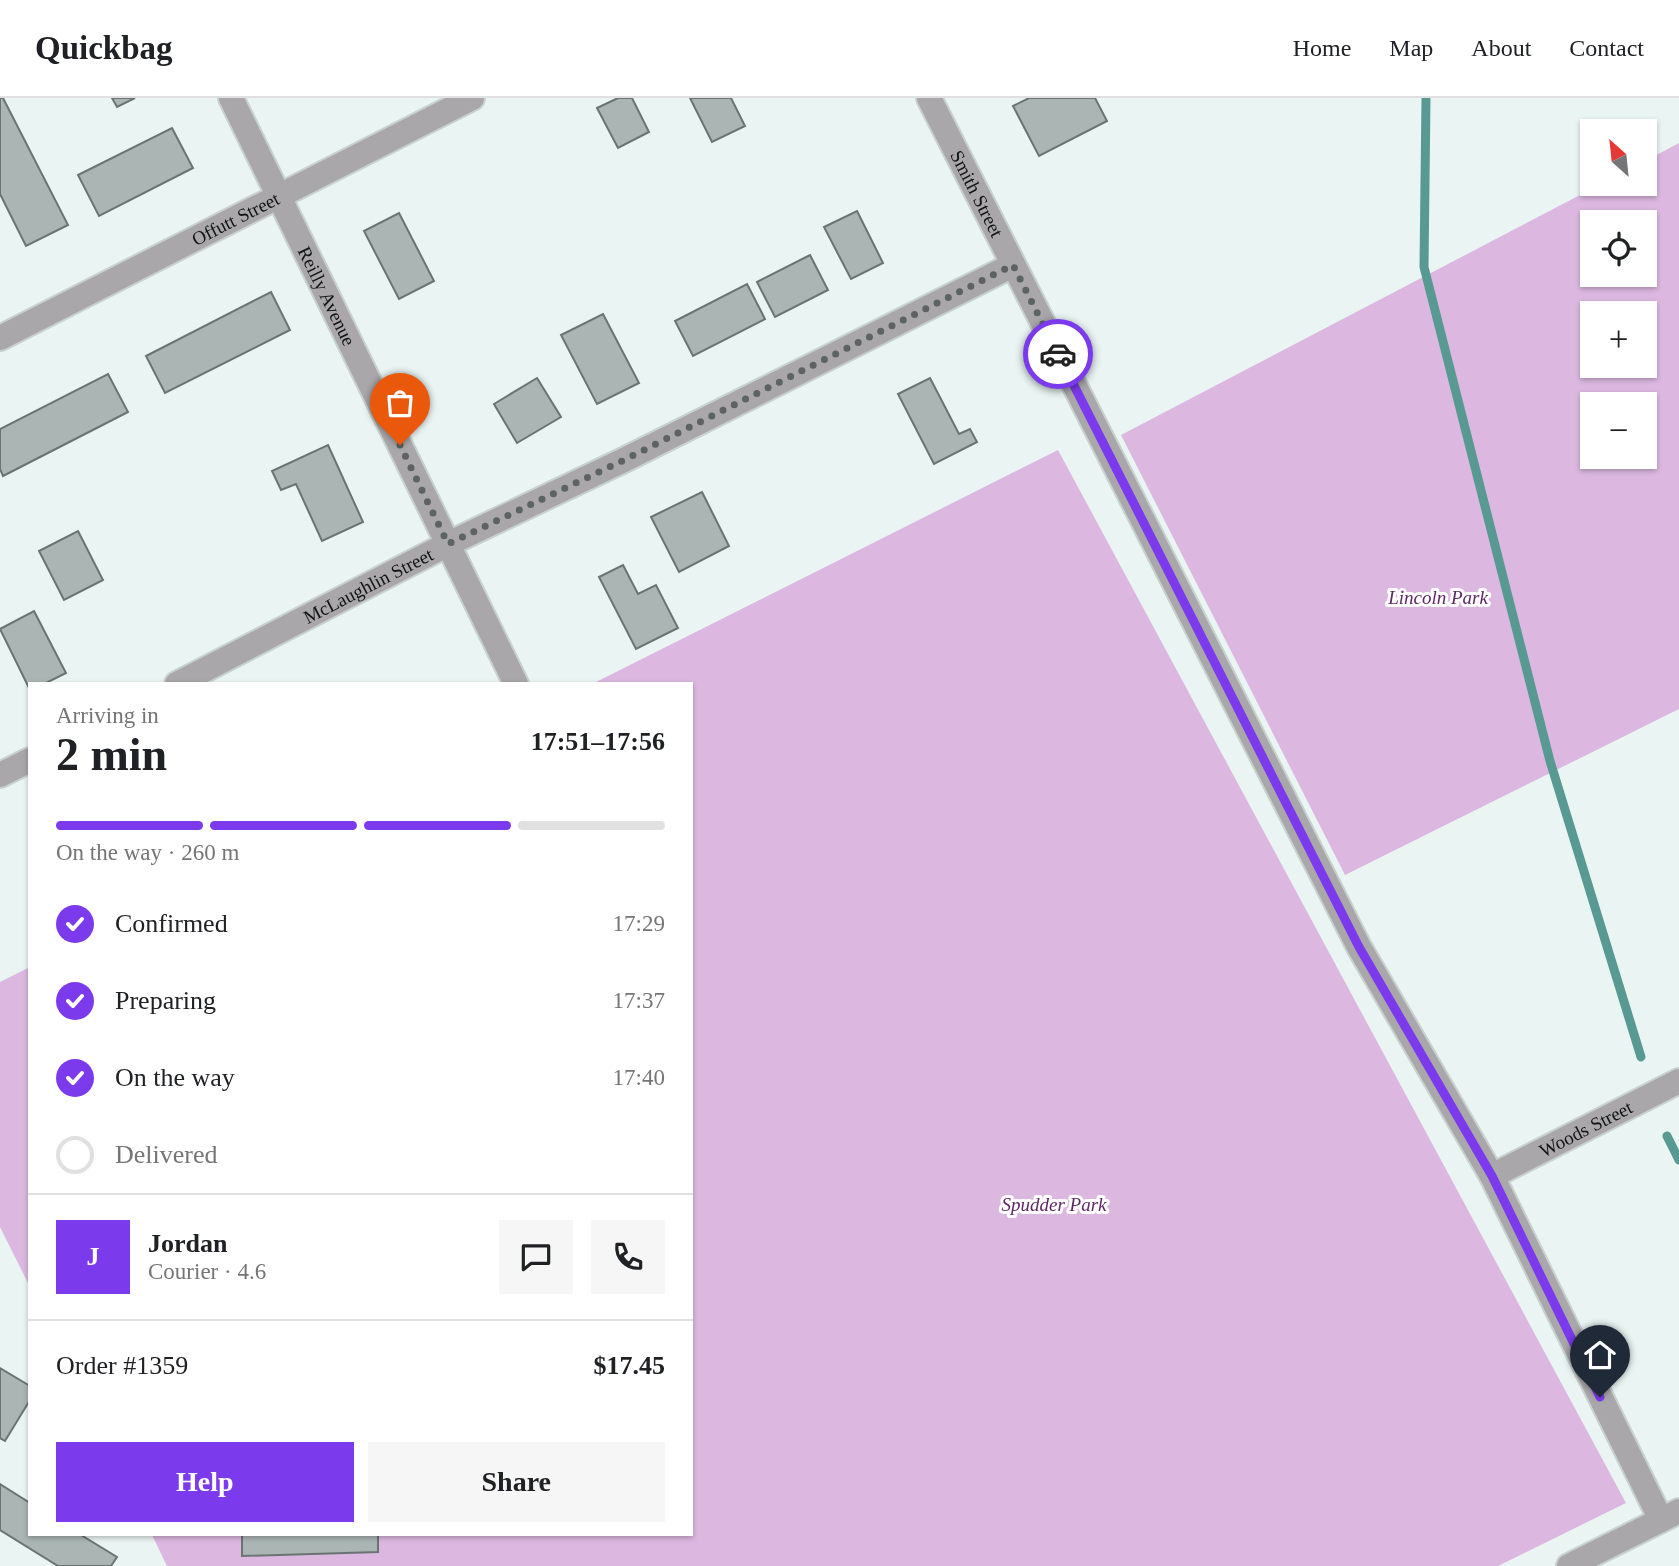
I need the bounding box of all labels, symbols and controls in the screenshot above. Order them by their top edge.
text: Quickbag [35,30,173,66]
text: Home [1293,35,1351,61]
text: Map [1389,35,1433,61]
text: About [1471,35,1531,61]
text: Contact [1569,35,1644,61]
north arrow [1580,119,1657,196]
map controls [1580,119,1657,469]
street label: Smith Street [947,147,1008,241]
street label: Offutt Street [188,187,283,249]
button: locate [1580,210,1657,287]
street label: Reilly Avenue [294,243,360,349]
button: + [1580,301,1657,378]
courier [1023,319,1093,389]
icon: car [1039,335,1077,373]
pin [370,373,430,445]
icon: bag [381,384,419,422]
button: − [1580,392,1657,469]
street label: McLaughlin Street [300,543,437,627]
park label: Lincoln Park [1387,587,1488,608]
text: Arriving in [56,703,159,728]
text: 17:51–17:56 [531,727,665,756]
text: 2 min [56,729,167,780]
text: On the way · 260 m [56,840,239,865]
icon: check [56,905,94,943]
text: Confirmed [115,909,228,938]
text: 17:29 [613,911,665,936]
icon: check [56,982,94,1020]
text: Preparing [115,986,216,1015]
text: 17:37 [613,988,665,1013]
icon: check [56,1059,94,1097]
text: On the way [115,1063,235,1092]
text: 17:40 [613,1065,665,1090]
street label: Woods Street [1536,1096,1636,1161]
text: Delivered [115,1140,218,1169]
park label: Spudder Park [1001,1194,1107,1215]
button: chat [499,1220,573,1294]
button: phone [591,1220,665,1294]
text: Jordan [148,1229,227,1258]
text: J [87,1242,100,1271]
text: Courier · 4.6 [148,1259,266,1284]
pin [1570,1325,1630,1397]
icon: home [1581,1336,1619,1374]
text: Order #1359 [56,1351,188,1380]
text: $17.45 [594,1351,665,1380]
button: Help [56,1442,354,1522]
button: Share [368,1442,665,1522]

